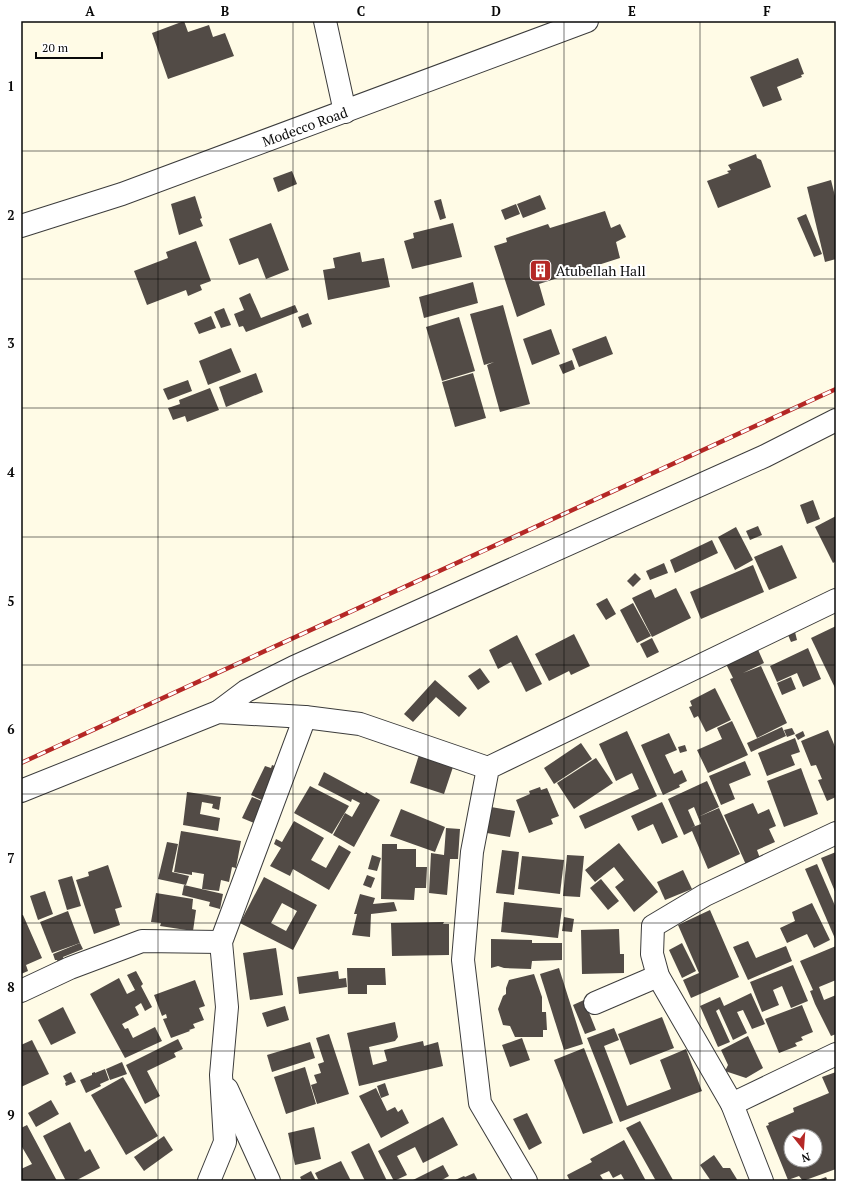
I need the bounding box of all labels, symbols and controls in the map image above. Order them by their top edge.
text: A [85,2,95,20]
text: B [221,2,229,20]
text: C [357,2,365,20]
text: D [491,2,501,20]
text: E [628,2,636,20]
text: F [763,2,771,20]
scale bar [36,34,102,60]
text: 20 m [42,40,69,55]
text: 1 [7,77,15,95]
street label: Modecco Road [259,102,350,151]
text: 2 [7,206,15,224]
building icon: Atubellah Hall [528,258,554,284]
place label: Atubellah Hall [556,261,646,280]
text: 3 [7,334,15,352]
text: 4 [7,463,15,481]
text: 5 [7,592,15,610]
text: 6 [7,720,15,738]
text: 7 [7,849,15,867]
text: 8 [7,978,15,996]
text: 9 [7,1106,15,1124]
north arrow [783,1128,823,1168]
text: N [799,1150,812,1166]

